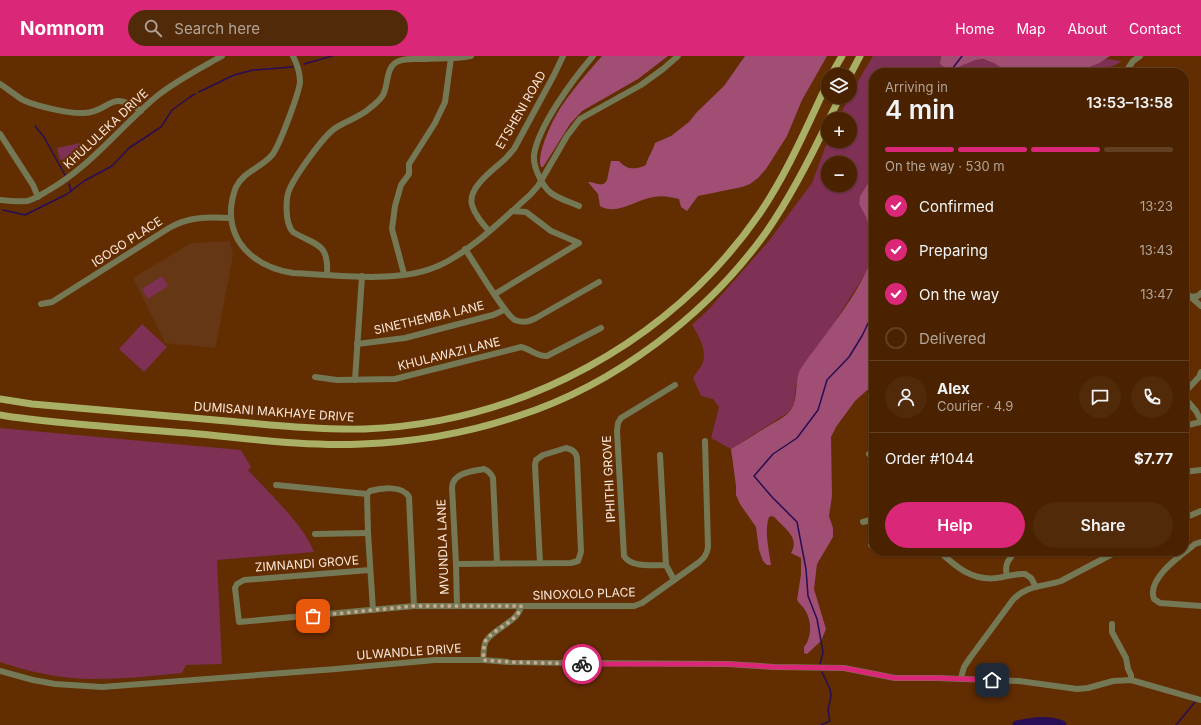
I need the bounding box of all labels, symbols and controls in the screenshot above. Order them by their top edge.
search box [128,10,408,46]
text: Nomnom [20,17,104,40]
icon: search [142,17,164,39]
text: Search here [174,19,260,38]
text: Home [955,20,994,37]
text: Map [1016,20,1046,37]
text: About [1068,20,1107,37]
text: Contact [1129,20,1181,37]
street label: ETSHENI ROAD [492,68,549,152]
map controls [821,68,857,192]
button: layers [821,68,857,104]
text: Arriving in [885,79,948,95]
street label: KHULULEKA DRIVE [60,85,151,172]
text: 13:53–13:58 [1086,93,1173,112]
text: 4 min [885,94,955,125]
button: + [821,112,857,148]
button: − [821,156,857,192]
text: On the way · 530 m [885,158,1005,174]
icon: check [885,195,907,217]
text: Confirmed [919,197,994,216]
text: 13:23 [1140,198,1173,214]
street label: IGOGO PLACE [89,213,165,270]
icon: check [885,239,907,261]
text: Preparing [919,241,988,260]
text: 13:43 [1140,242,1173,258]
icon: check [885,283,907,305]
text: On the way [919,285,999,304]
text: 13:47 [1140,286,1173,302]
street label: SINETHEMBA LANE [372,298,485,337]
text: Delivered [919,329,986,348]
street label: KHULAWAZI LANE [396,334,502,374]
button: person [885,376,927,418]
button: chat [1079,376,1121,418]
button: phone [1131,376,1173,418]
text: Alex [937,379,970,398]
street label: DUMISANI MAKHAYE DRIVE [193,398,355,425]
text: Courier · 4.9 [937,398,1013,414]
street label: IPHITHI GROVE [599,435,618,523]
text: Order #1044 [885,449,974,468]
text: $7.77 [1134,449,1173,468]
street label: MVUNDLA LANE [433,499,452,595]
button: Help [885,502,1025,548]
button: Share [1033,502,1173,548]
street label: ZIMNANDI GROVE [254,552,359,575]
street label: SINOXOLO PLACE [532,584,636,603]
pin [296,599,330,633]
icon: bag [302,605,324,627]
street label: ULWANDLE DRIVE [356,640,462,663]
courier [562,644,602,684]
icon: bike [571,653,593,675]
pin [975,663,1009,697]
icon: home [981,669,1003,691]

